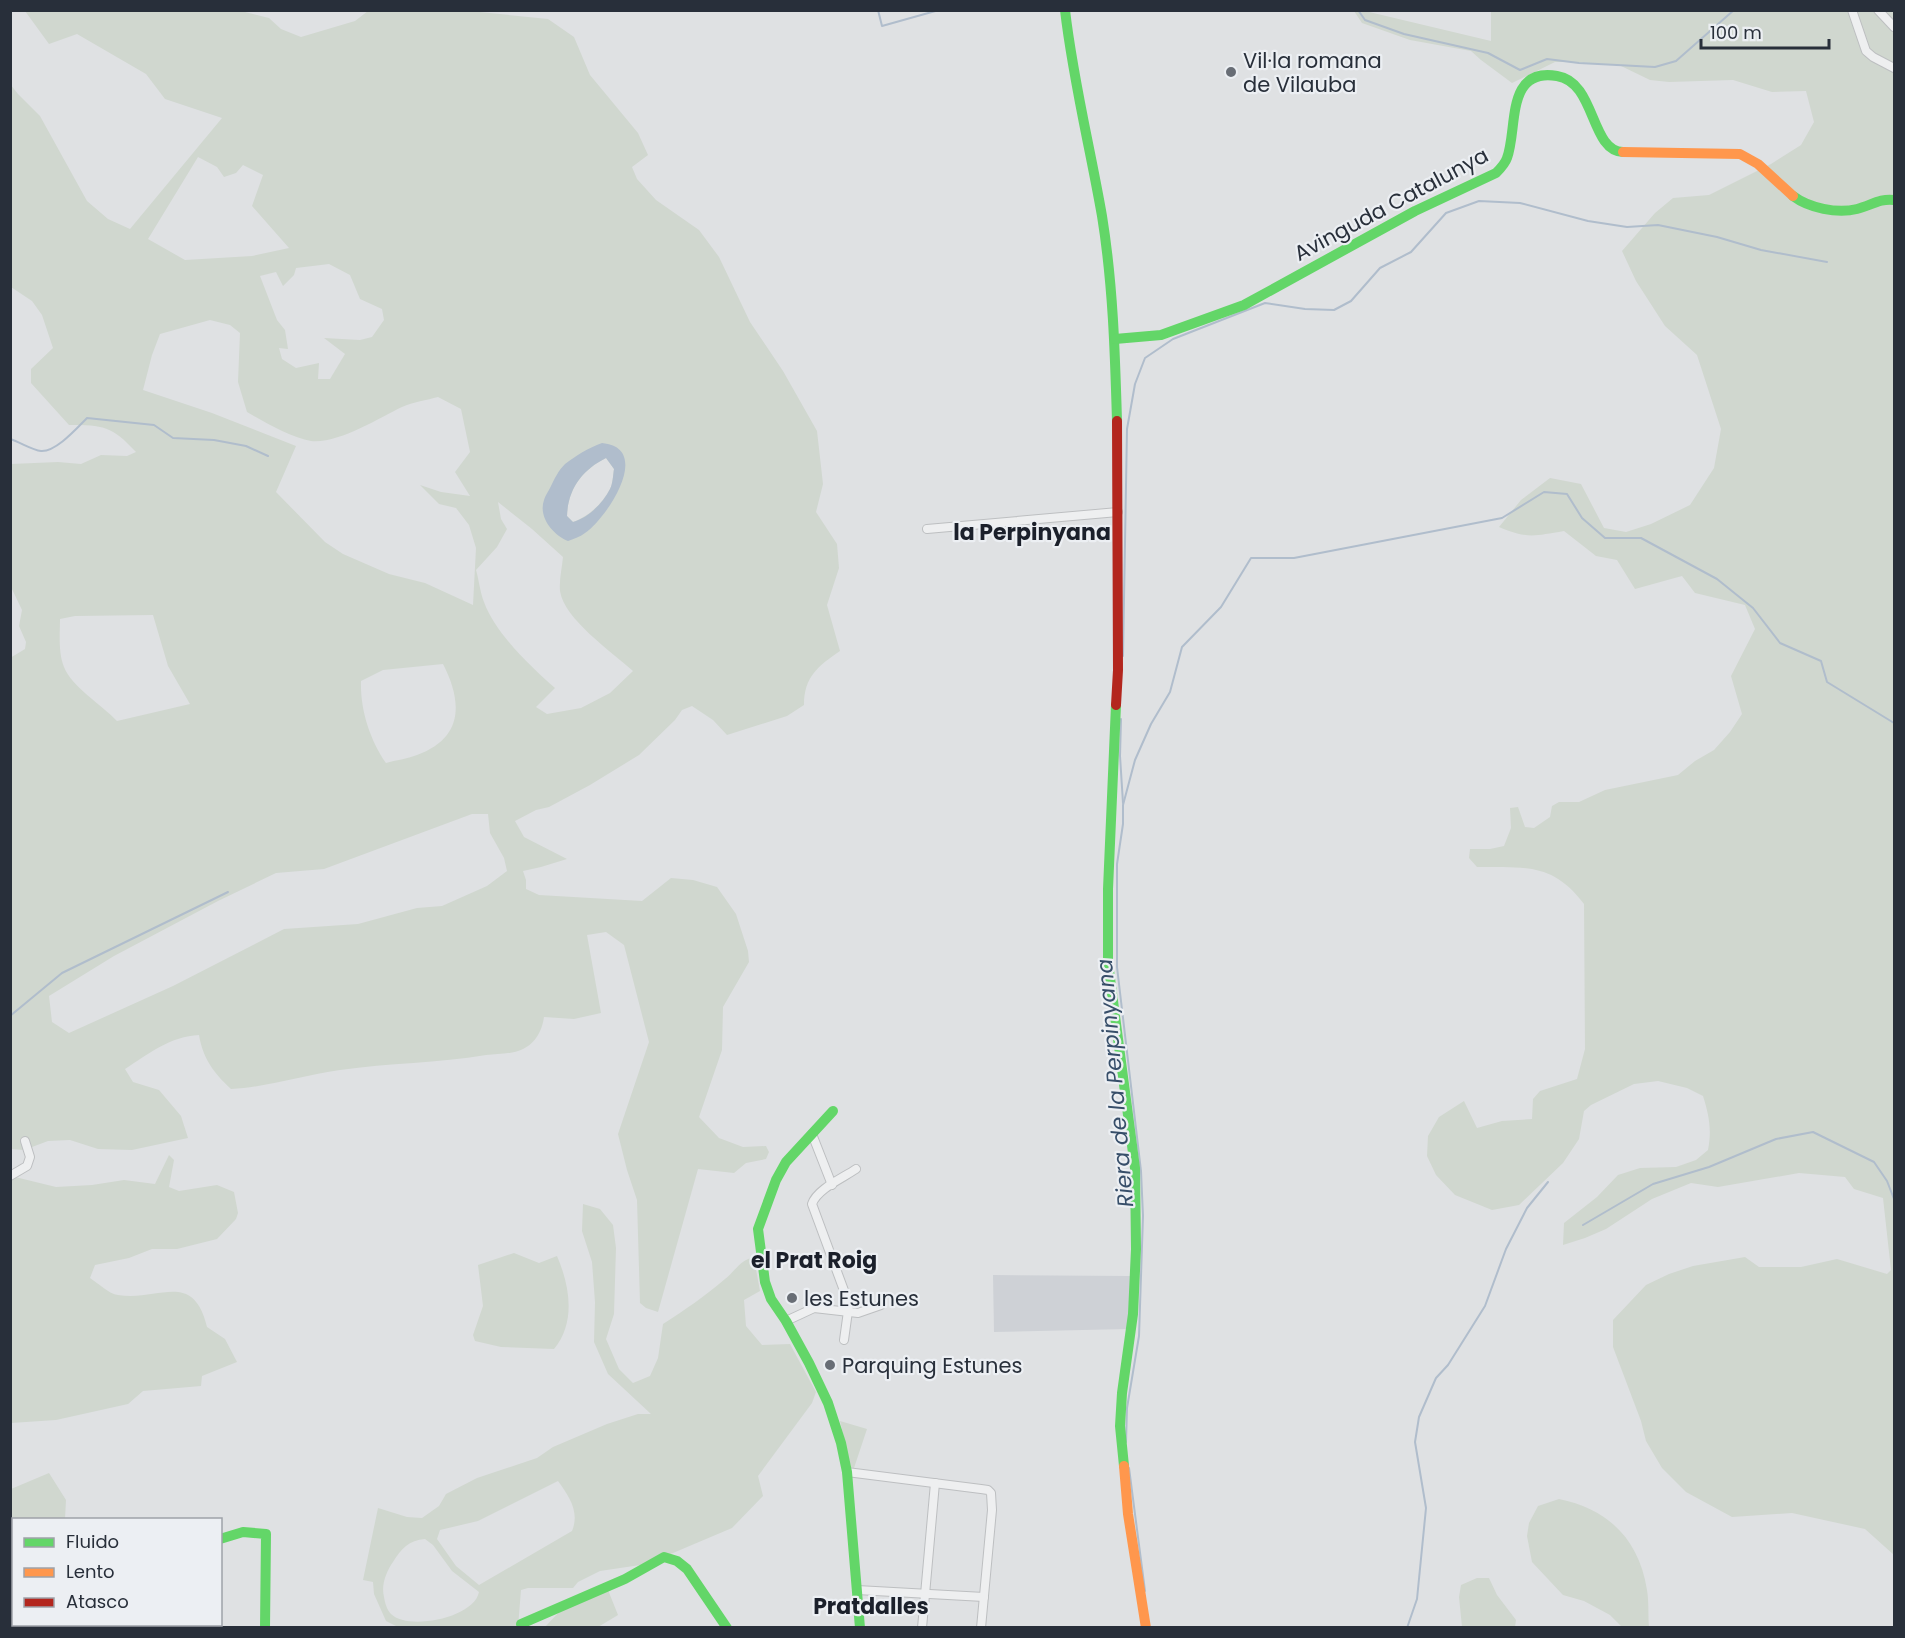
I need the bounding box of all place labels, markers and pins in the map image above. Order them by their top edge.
place label: Vil·la romana de Vilauba [1243,46,1382,99]
marker: Vil·la romana de Vilauba [1224,65,1238,79]
place label: les Estunes [804,1284,919,1313]
marker: les Estunes [785,1291,799,1305]
place label: Parquing Estunes [842,1351,1022,1380]
marker: Parquing Estunes [823,1358,837,1372]

